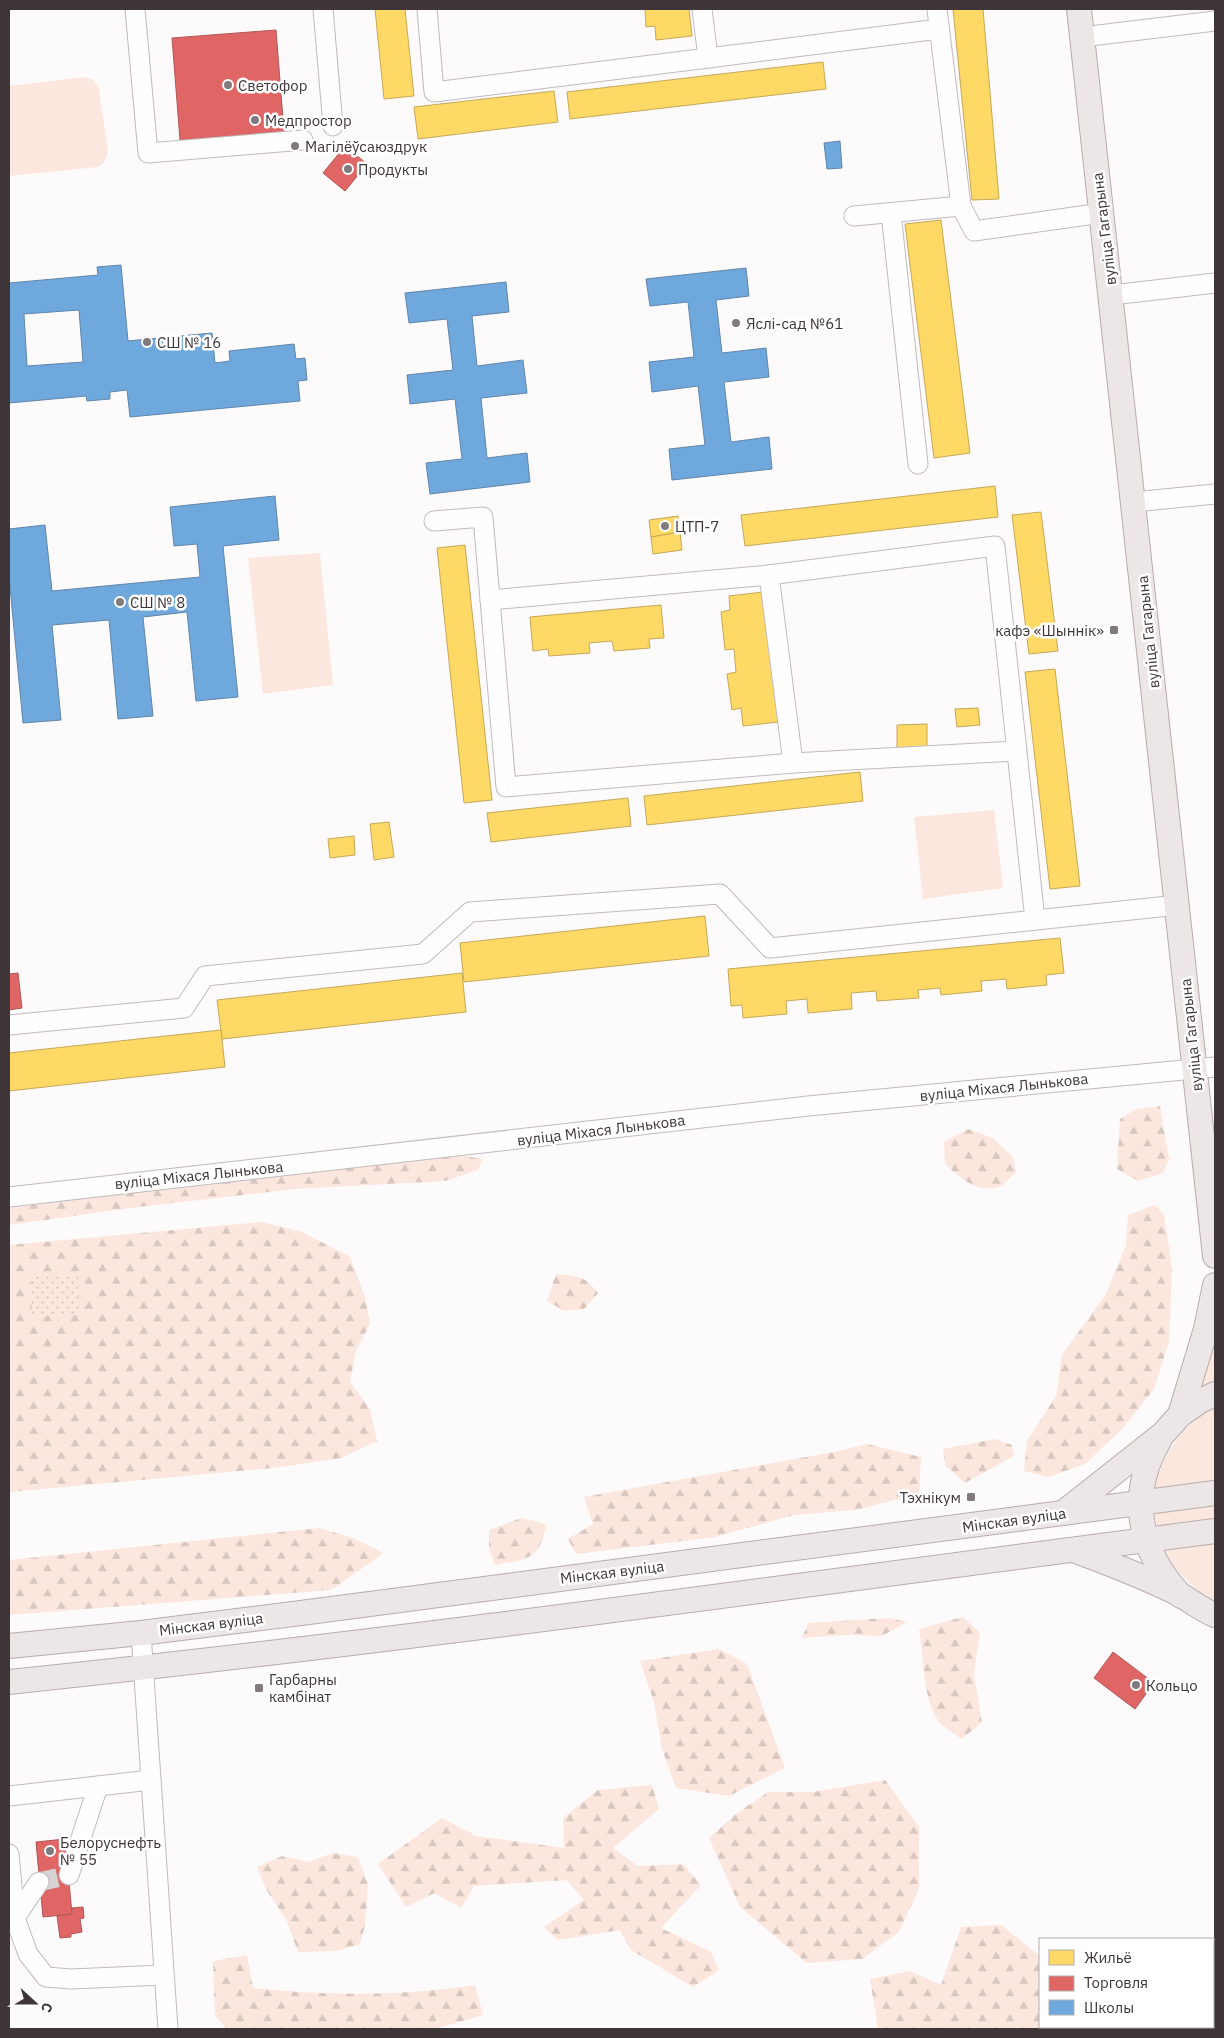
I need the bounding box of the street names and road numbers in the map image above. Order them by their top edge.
street label: вуліца Гагарына [1088,172,1120,286]
street label: вуліца Гагарына [1133,575,1163,689]
street label: вуліца Гагарына [1176,978,1206,1092]
street label: вуліца Міхася Лынькова [919,1069,1089,1105]
street label: вуліца Міхася Лынькова [516,1110,686,1150]
street label: вуліца Міхася Лынькова [114,1157,284,1193]
street label: Мінская вуліца [961,1503,1067,1537]
street label: Мінская вуліца [559,1556,665,1588]
street label: Мінская вуліца [158,1608,264,1640]

